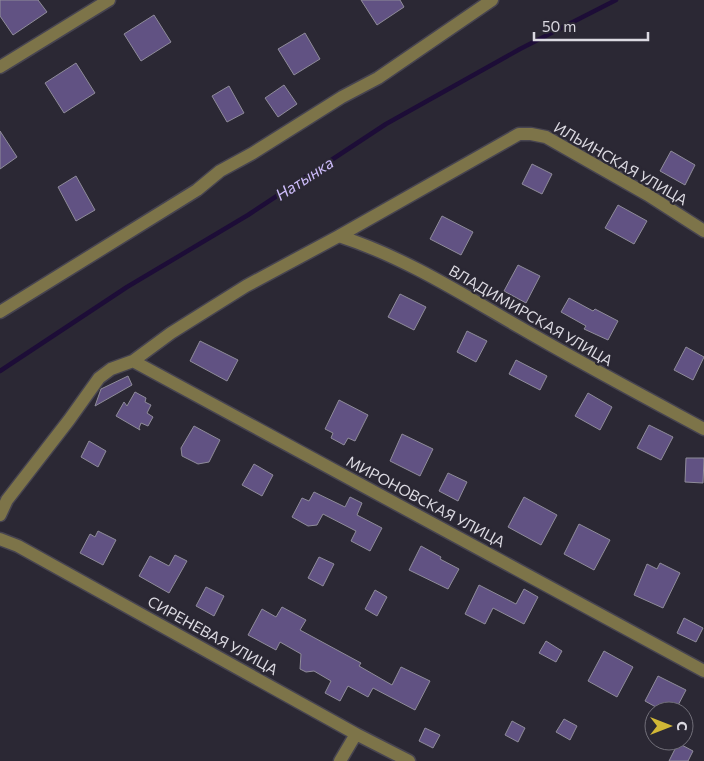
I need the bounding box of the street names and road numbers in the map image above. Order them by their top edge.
street label: ИЛЬИНСКАЯ УЛИЦА [551,117,691,209]
street label: ВЛАДИМИРСКАЯ УЛИЦА [446,261,616,369]
street label: МИРОНОВСКАЯ УЛИЦА [344,451,508,551]
street label: СИРЕНЕВАЯ УЛИЦА [145,592,281,678]

